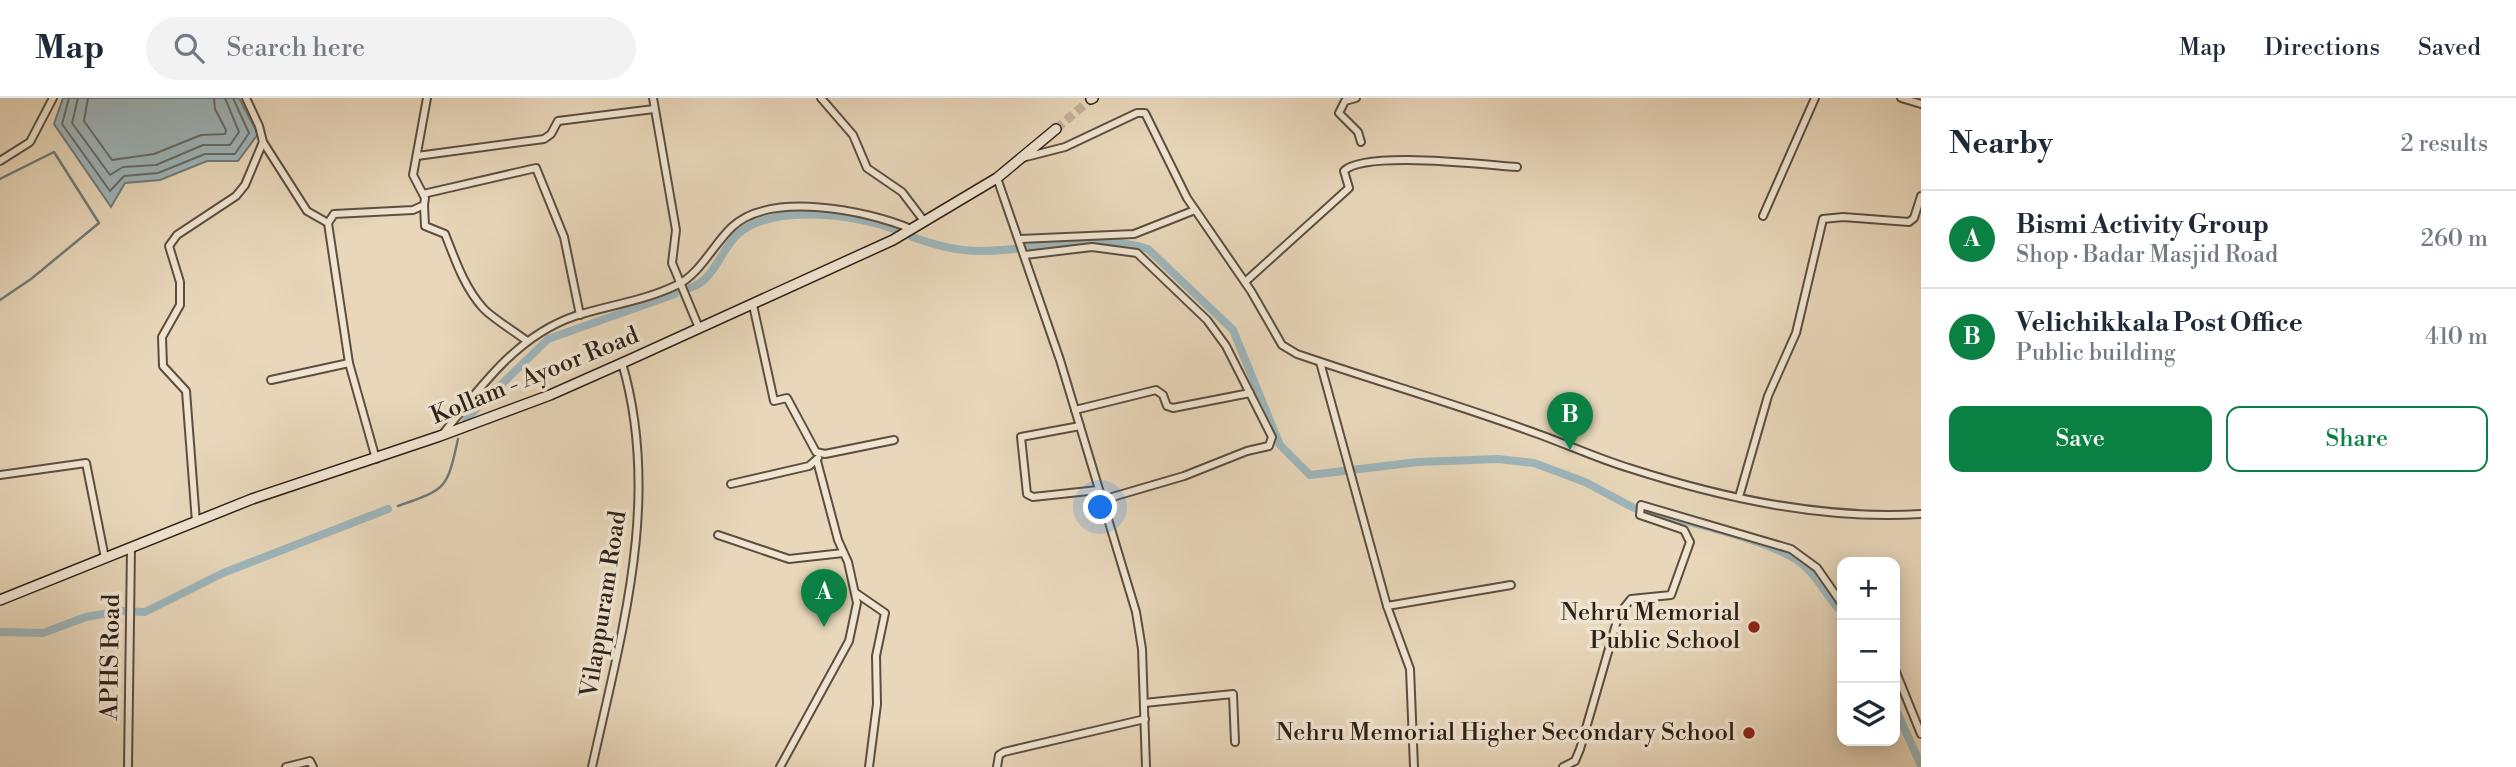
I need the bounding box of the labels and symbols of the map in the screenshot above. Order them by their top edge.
street label: Kollam - Ayoor Road [427,320,644,431]
pin: B [1547,392,1593,450]
your location [1083,490,1117,524]
street label: Vilappuram Road [574,508,634,700]
pin: A [801,569,847,627]
street label: APHS Road [95,593,127,721]
place label: Nehru Memorial Public School [1560,598,1740,656]
marker: Nehru Memorial Public School [1746,619,1762,635]
place label: Nehru Memorial Higher Secondary School [1276,718,1735,748]
marker: Nehru Memorial Higher Secondary School [1741,725,1757,741]

